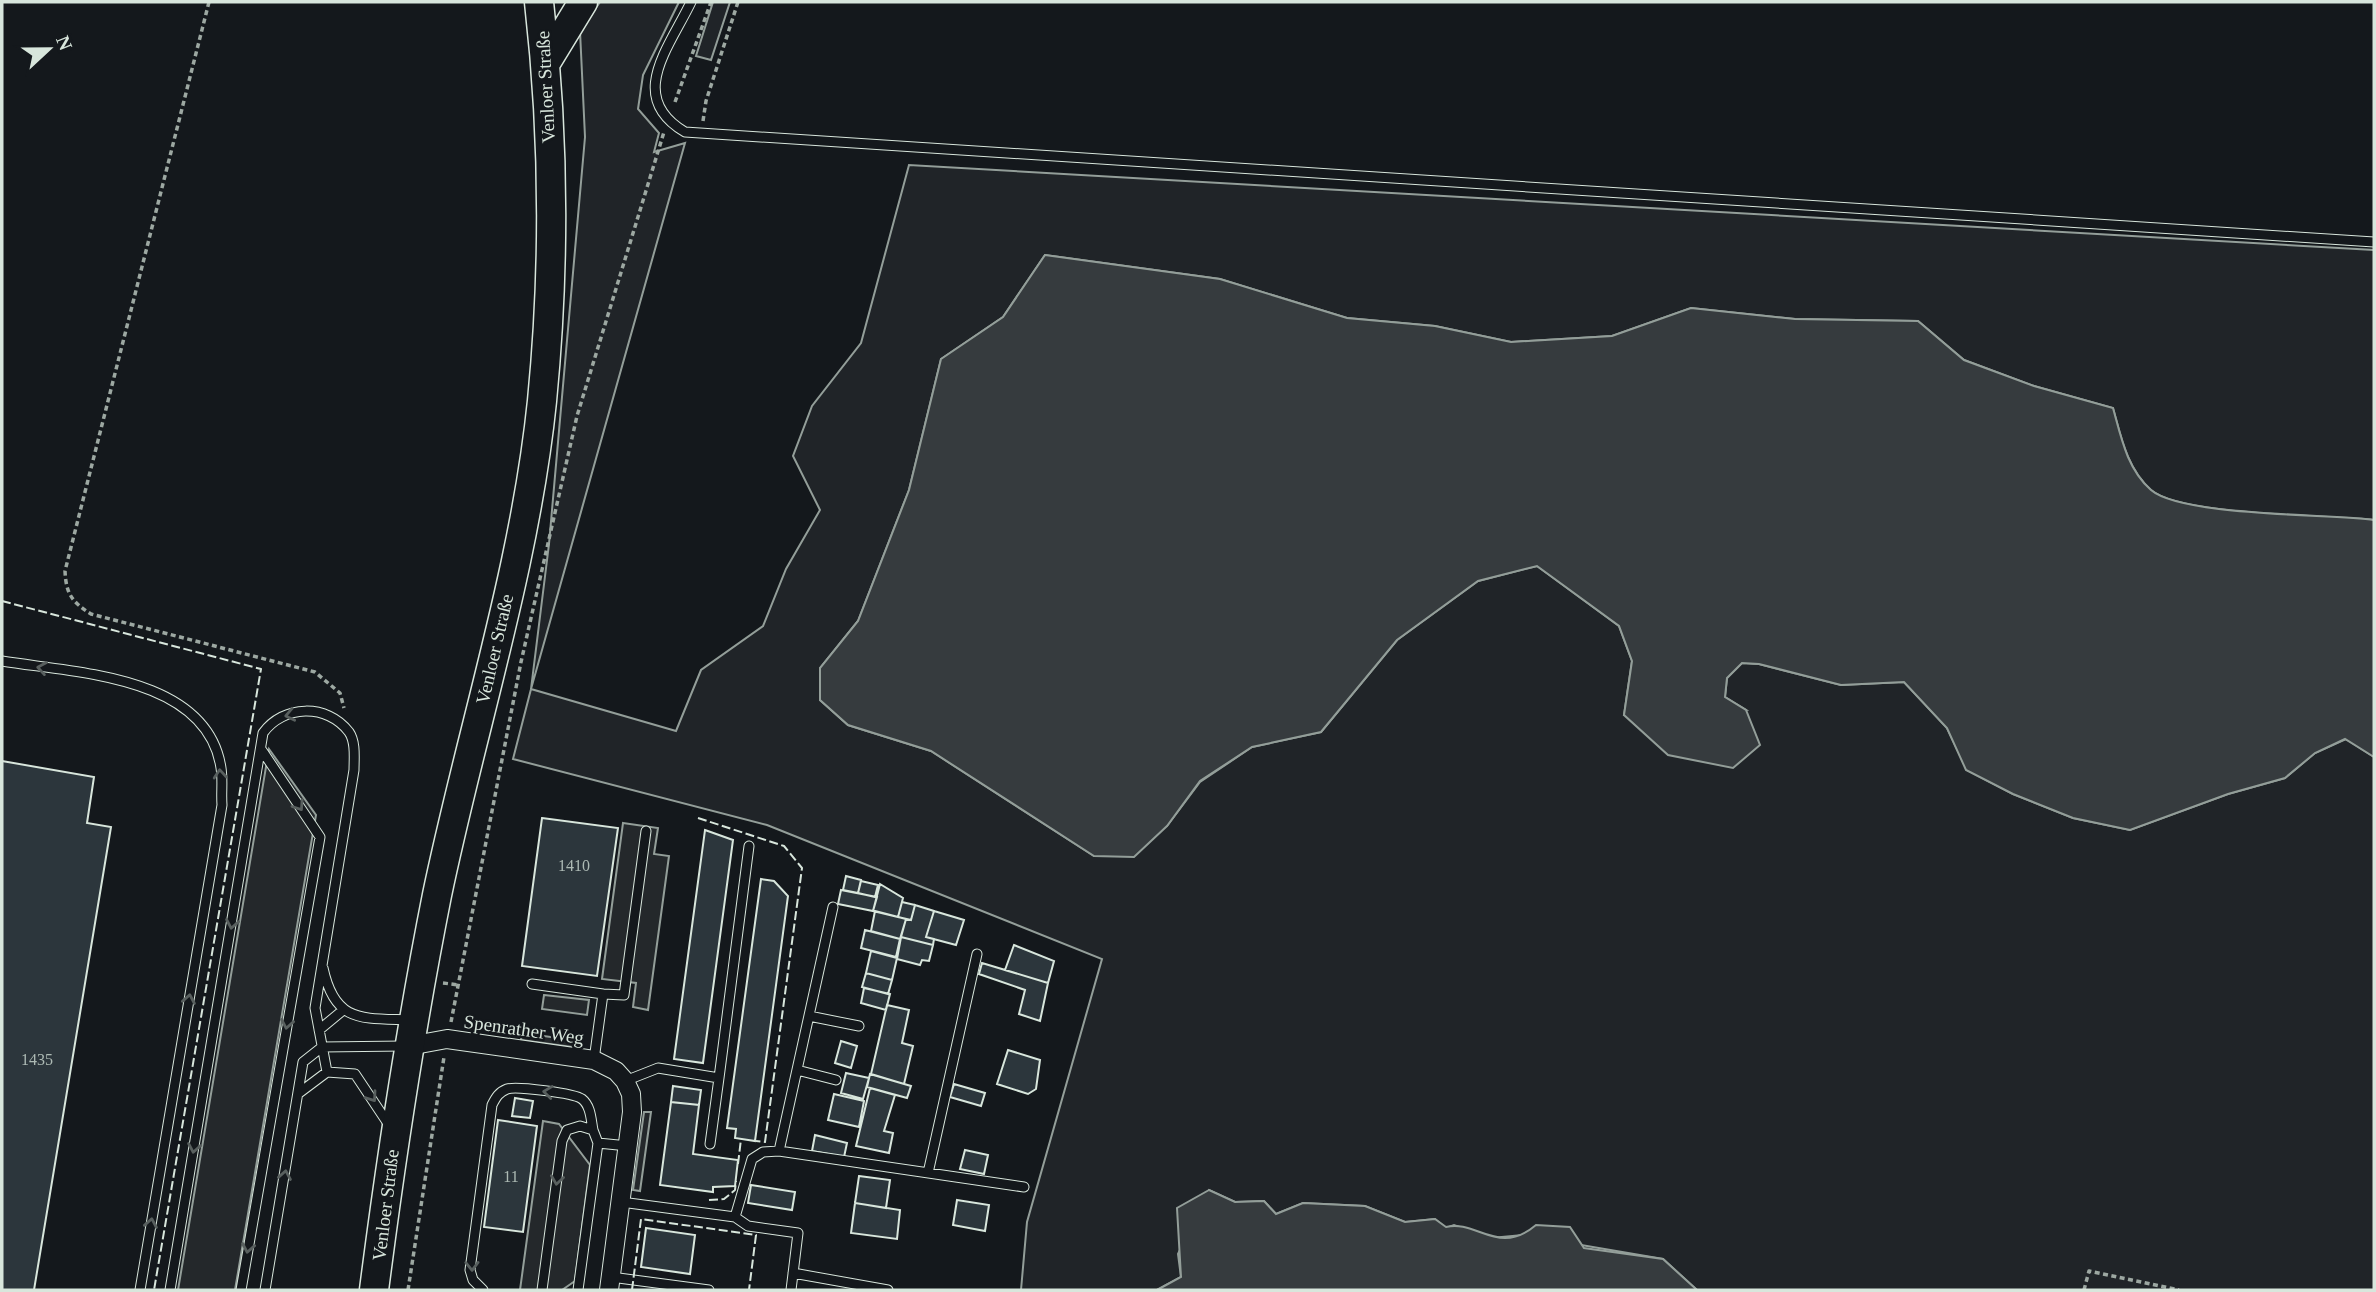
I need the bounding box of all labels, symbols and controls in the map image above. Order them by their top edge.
north arrow [14,14,84,84]
street label: Venloer Straße [532,30,559,144]
text: N [52,33,77,53]
street label: Venloer Straße [472,592,517,706]
one-way arrow [36,661,48,676]
one-way arrow [284,706,296,721]
one-way arrow [213,768,228,779]
one-way arrow [291,798,304,811]
house number: 1410 [558,857,590,874]
one-way arrow [225,918,240,930]
one-way arrow [181,993,196,1005]
street label: Spenrather Weg [463,1011,586,1048]
one-way arrow [280,1018,295,1030]
house number: 1435 [21,1051,53,1068]
one-way arrow [542,1085,554,1100]
one-way arrow [364,1089,376,1102]
one-way arrow [187,1142,202,1154]
street label: Venloer Straße [368,1148,403,1262]
house number: 11 [503,1168,519,1185]
one-way arrow [277,1169,292,1181]
one-way arrow [549,1174,564,1186]
one-way arrow [143,1217,158,1229]
one-way arrow [241,1242,256,1254]
one-way arrow [464,1261,480,1272]

